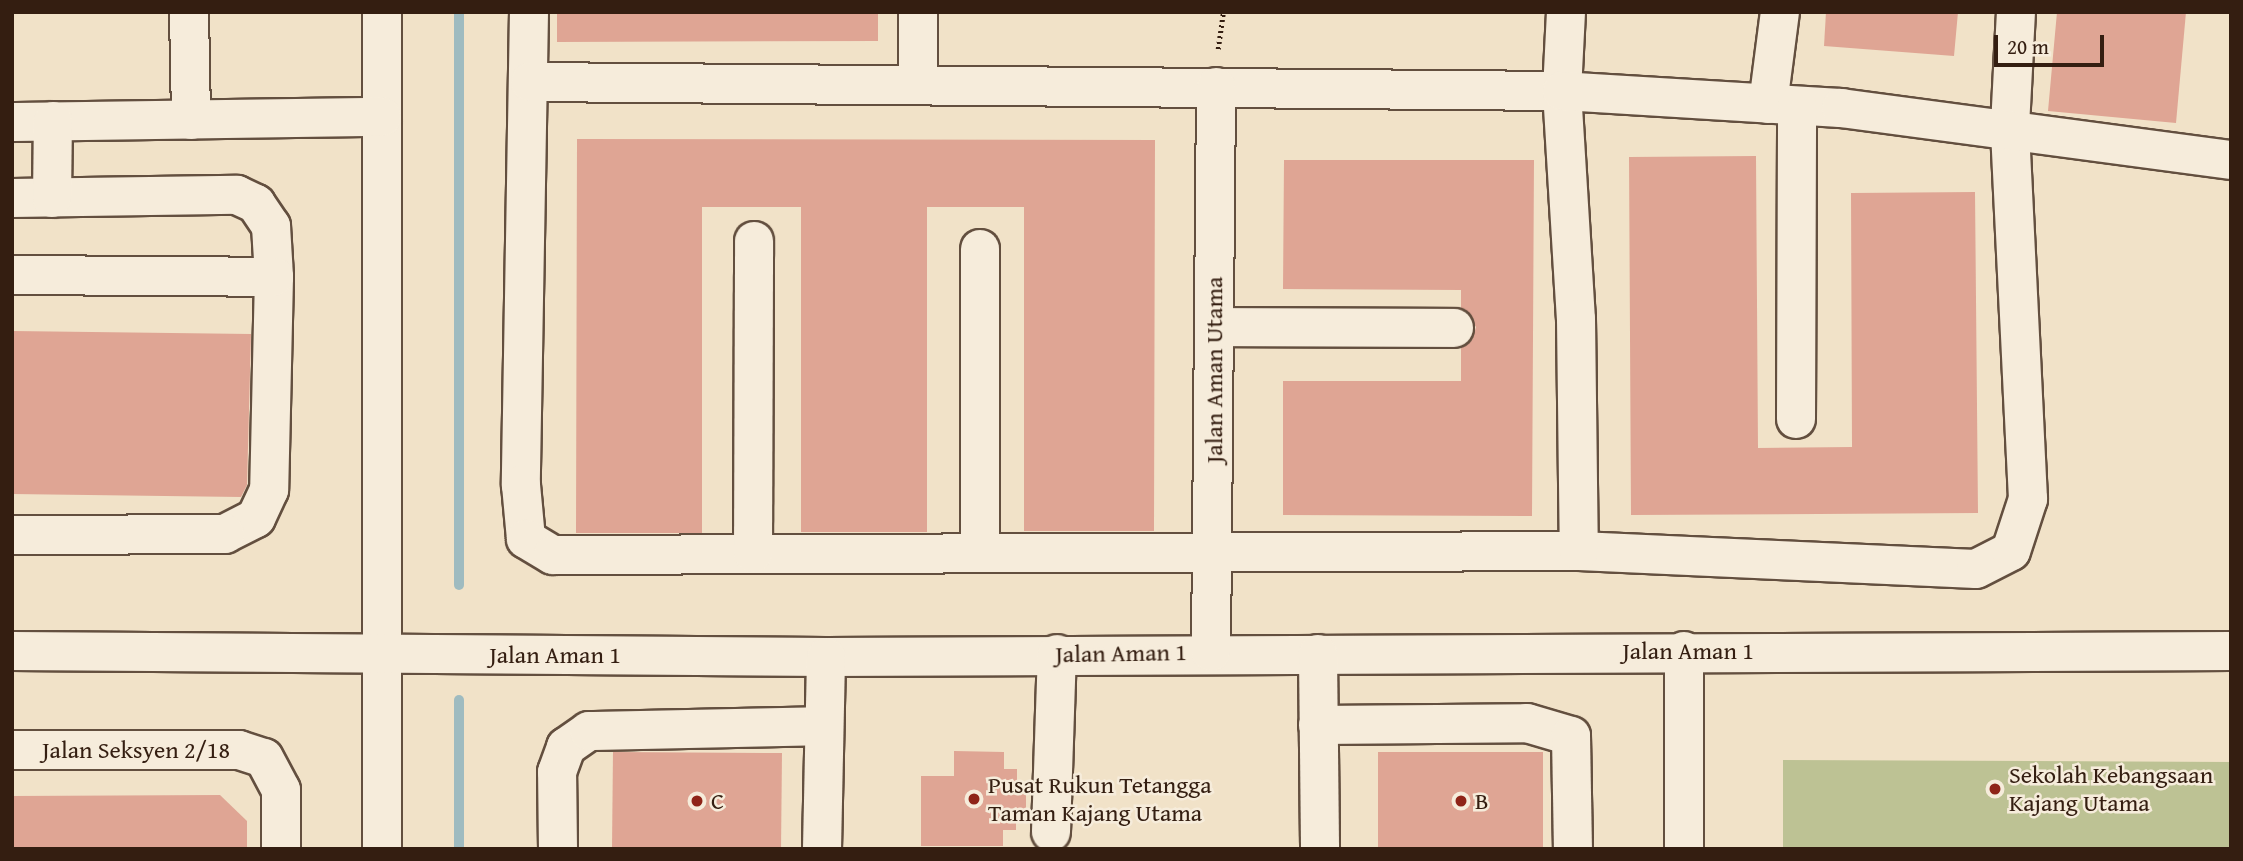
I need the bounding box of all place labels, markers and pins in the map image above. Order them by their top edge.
place label: Sekolah Kebangsaan Kajang Utama [2009,761,2213,817]
place label: Pusat Rukun Tetangga Taman Kajang Utama [988,771,1212,827]
marker: Sekolah Kebangsaan Kajang Utama [1987,781,2003,797]
place label: C [711,787,724,815]
place label: B [1475,787,1489,815]
marker: Pusat Rukun Tetangga Taman Kajang Utama [966,791,982,807]
marker: C [689,793,705,809]
marker: B [1453,793,1469,809]

